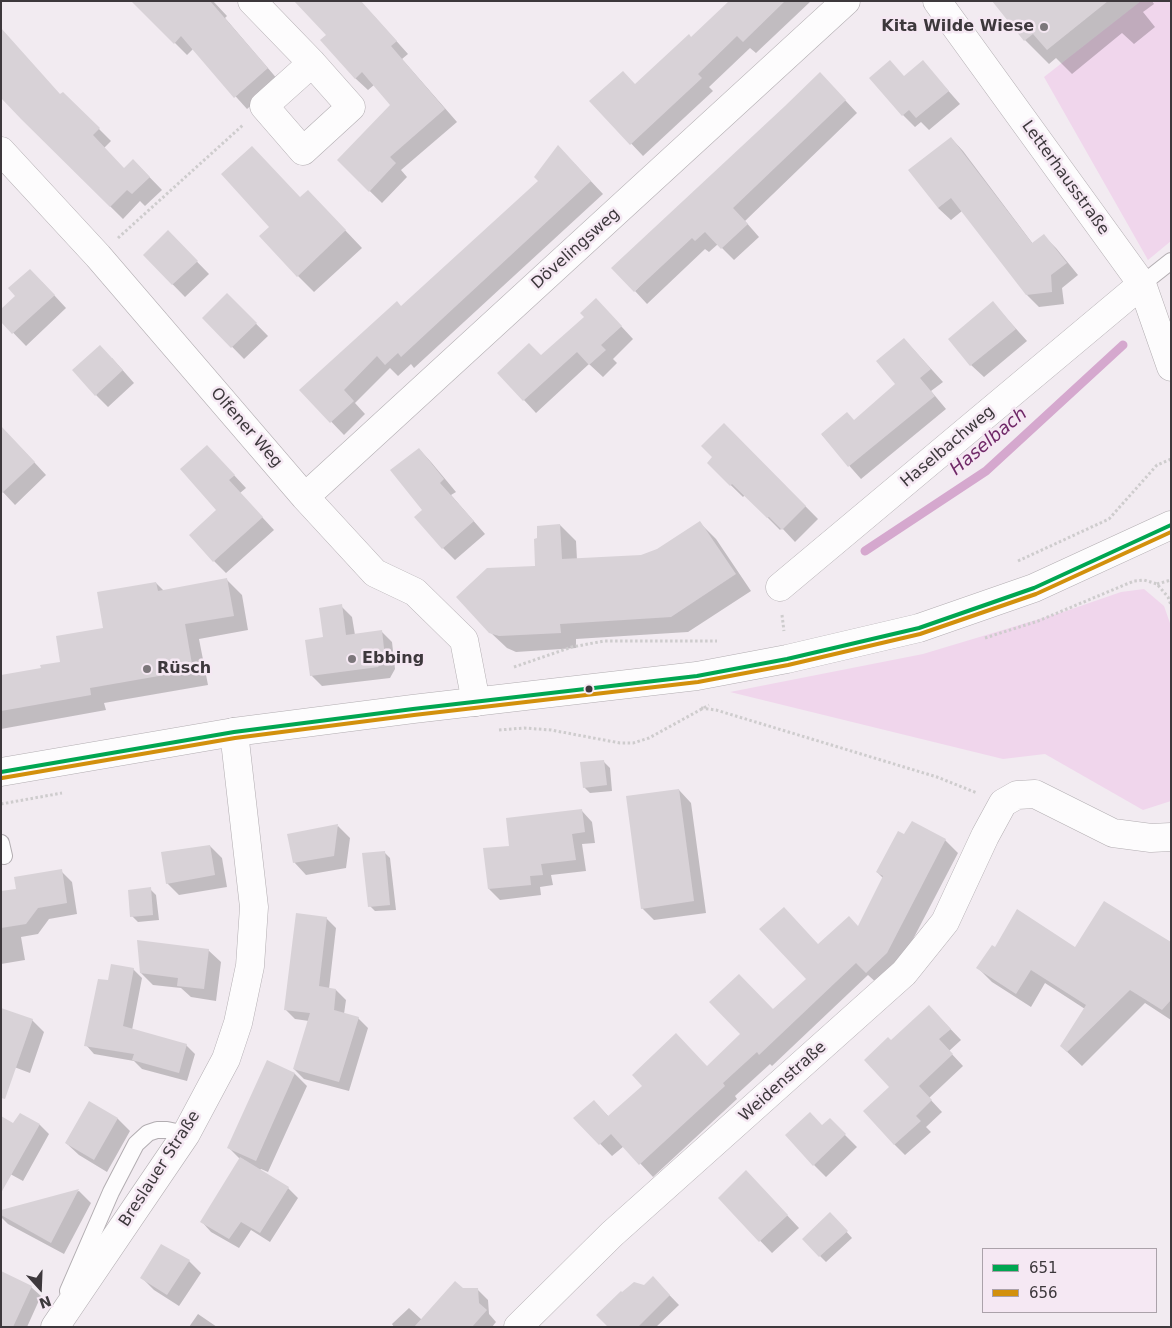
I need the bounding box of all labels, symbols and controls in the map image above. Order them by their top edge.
place label: Kita Wilde Wiese [881,17,1034,37]
marker: Kita Wilde Wiese [1038,21,1050,33]
street label: Letterhausstraße [1017,117,1113,239]
street label: Dövelingsweg [528,204,624,294]
street label: Olfener Weg [206,384,286,472]
street label: Haselbachweg [897,402,999,492]
water label: Haselbach [946,404,1032,480]
place label: Ebbing [362,649,424,669]
marker: Ebbing [346,653,358,665]
place label: Rüsch [157,659,211,679]
marker: Rüsch [141,663,153,675]
unlabelled marker [584,684,594,694]
street label: Weidenstraße [736,1038,830,1126]
street label: Breslauer Straße [115,1108,205,1230]
legend [982,1248,1157,1313]
text: 651 [1029,1259,1058,1277]
north arrow [15,1263,65,1313]
text: 656 [1029,1284,1058,1302]
text: N [37,1293,53,1312]

